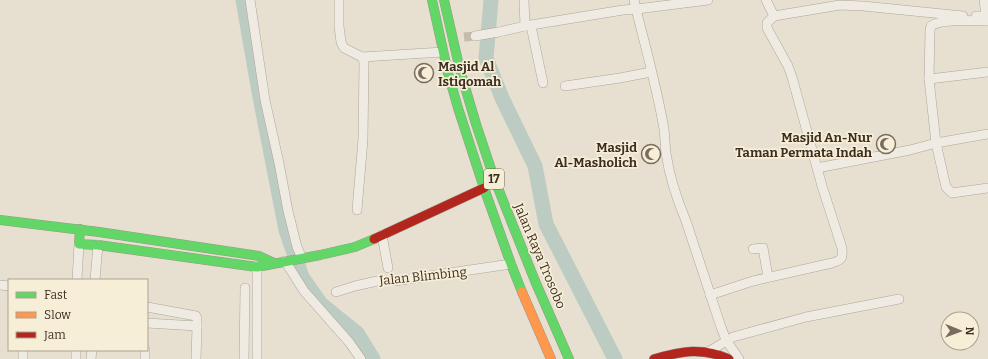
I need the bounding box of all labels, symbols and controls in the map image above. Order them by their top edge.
place label: Masjid Al Istiqomah [438,59,502,89]
mosque icon: Masjid Al Istiqomah [413,62,435,84]
place label: Masjid An-Nur Taman Permata Indah [735,130,873,160]
mosque icon: Masjid An-Nur Taman Permata Indah [875,133,897,155]
place label: Masjid Al-Masholich [554,140,638,170]
mosque icon: Masjid Al-Masholich [640,143,662,165]
road number: 17 [484,169,504,189]
street label: Jalan Raya Trosobo [511,200,569,311]
street label: Jalan Blimbing [378,264,467,288]
legend [8,279,148,351]
text: Fast [44,288,68,302]
text: Slow [44,308,71,322]
north arrow [940,311,980,351]
text: N [963,327,976,336]
text: Jam [43,328,66,342]

